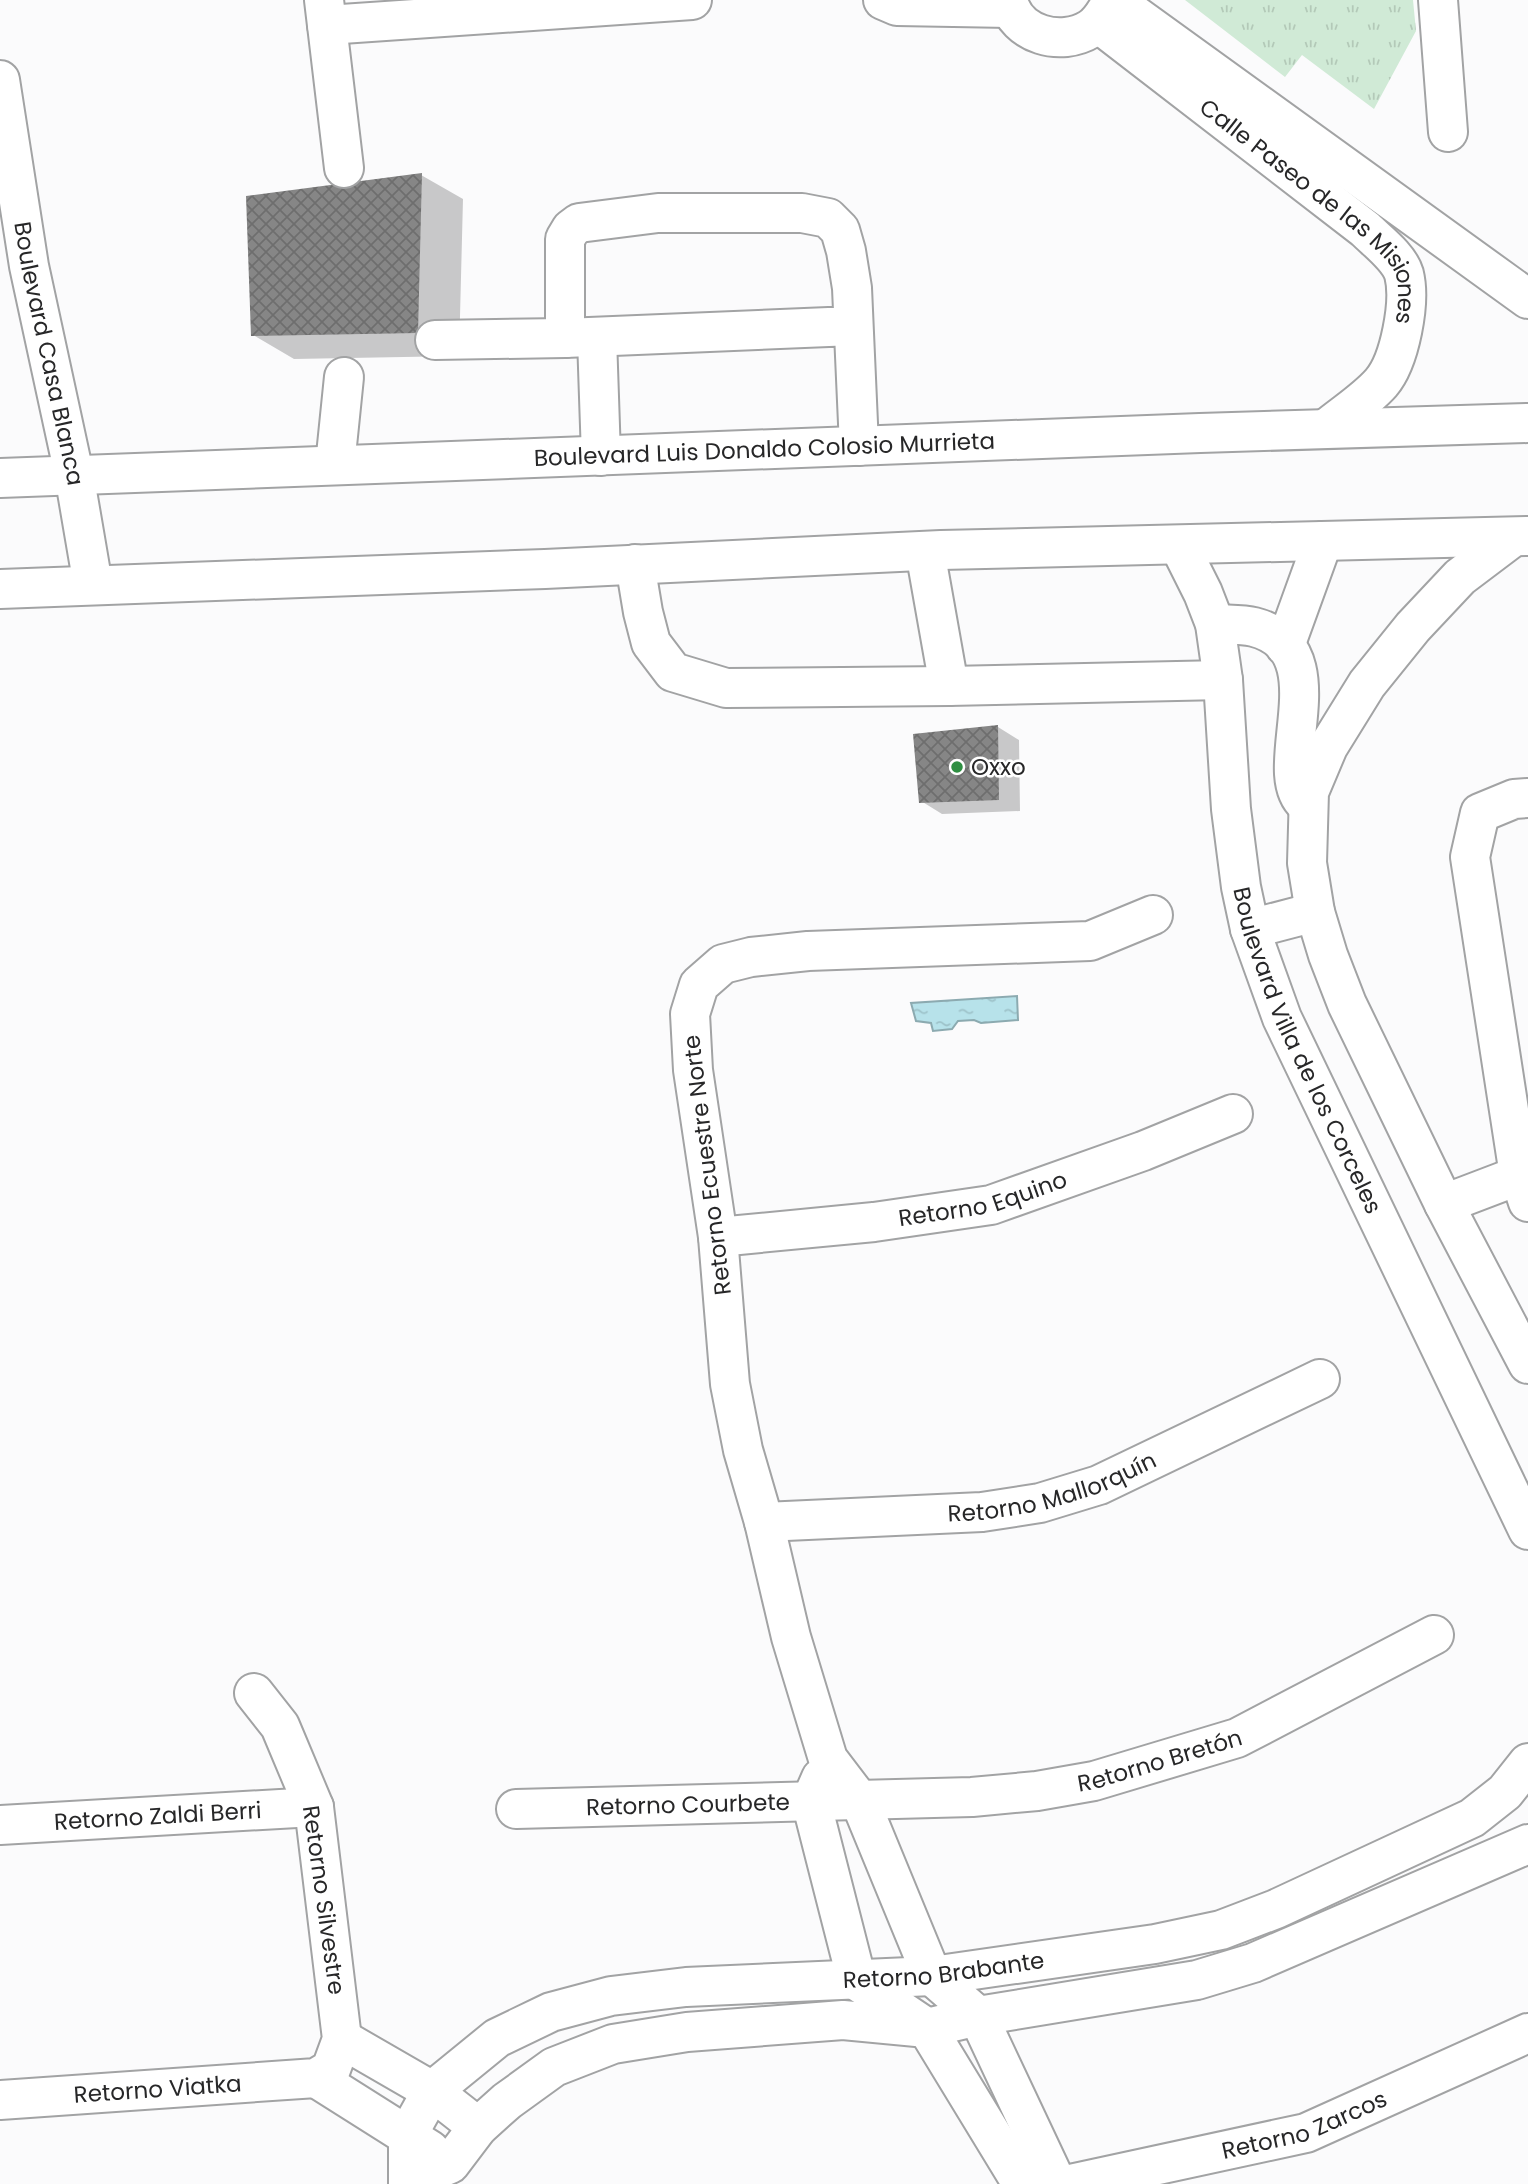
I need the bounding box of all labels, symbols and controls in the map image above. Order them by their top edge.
street label: Calle Paseo de las Misiones [1193,91,1422,326]
street label: Boulevard Casa Blanca [6,219,92,488]
street label: Boulevard Luis Donaldo Colosio Murrieta [533,425,996,474]
place label: Oxxo [971,751,1026,783]
marker: Oxxo [949,759,965,775]
street label: Boulevard Villa de los Corceles [1225,884,1390,1219]
street label: Retorno Ecuestre Norte [675,1033,739,1297]
street label: Retorno Equino [896,1163,1071,1234]
street label: Retorno Mallorquín [947,1444,1161,1530]
street label: Retorno Bretón [1075,1721,1246,1800]
street label: Retorno Courbete [586,1786,790,1823]
street label: Retorno Zaldi Berri [53,1794,262,1838]
street label: Retorno Silvestre [295,1803,353,1997]
street label: Retorno Brabante [842,1944,1046,1996]
street label: Retorno Viatka [73,2067,243,2111]
street label: Retorno Zarcos [1219,2083,1392,2167]

